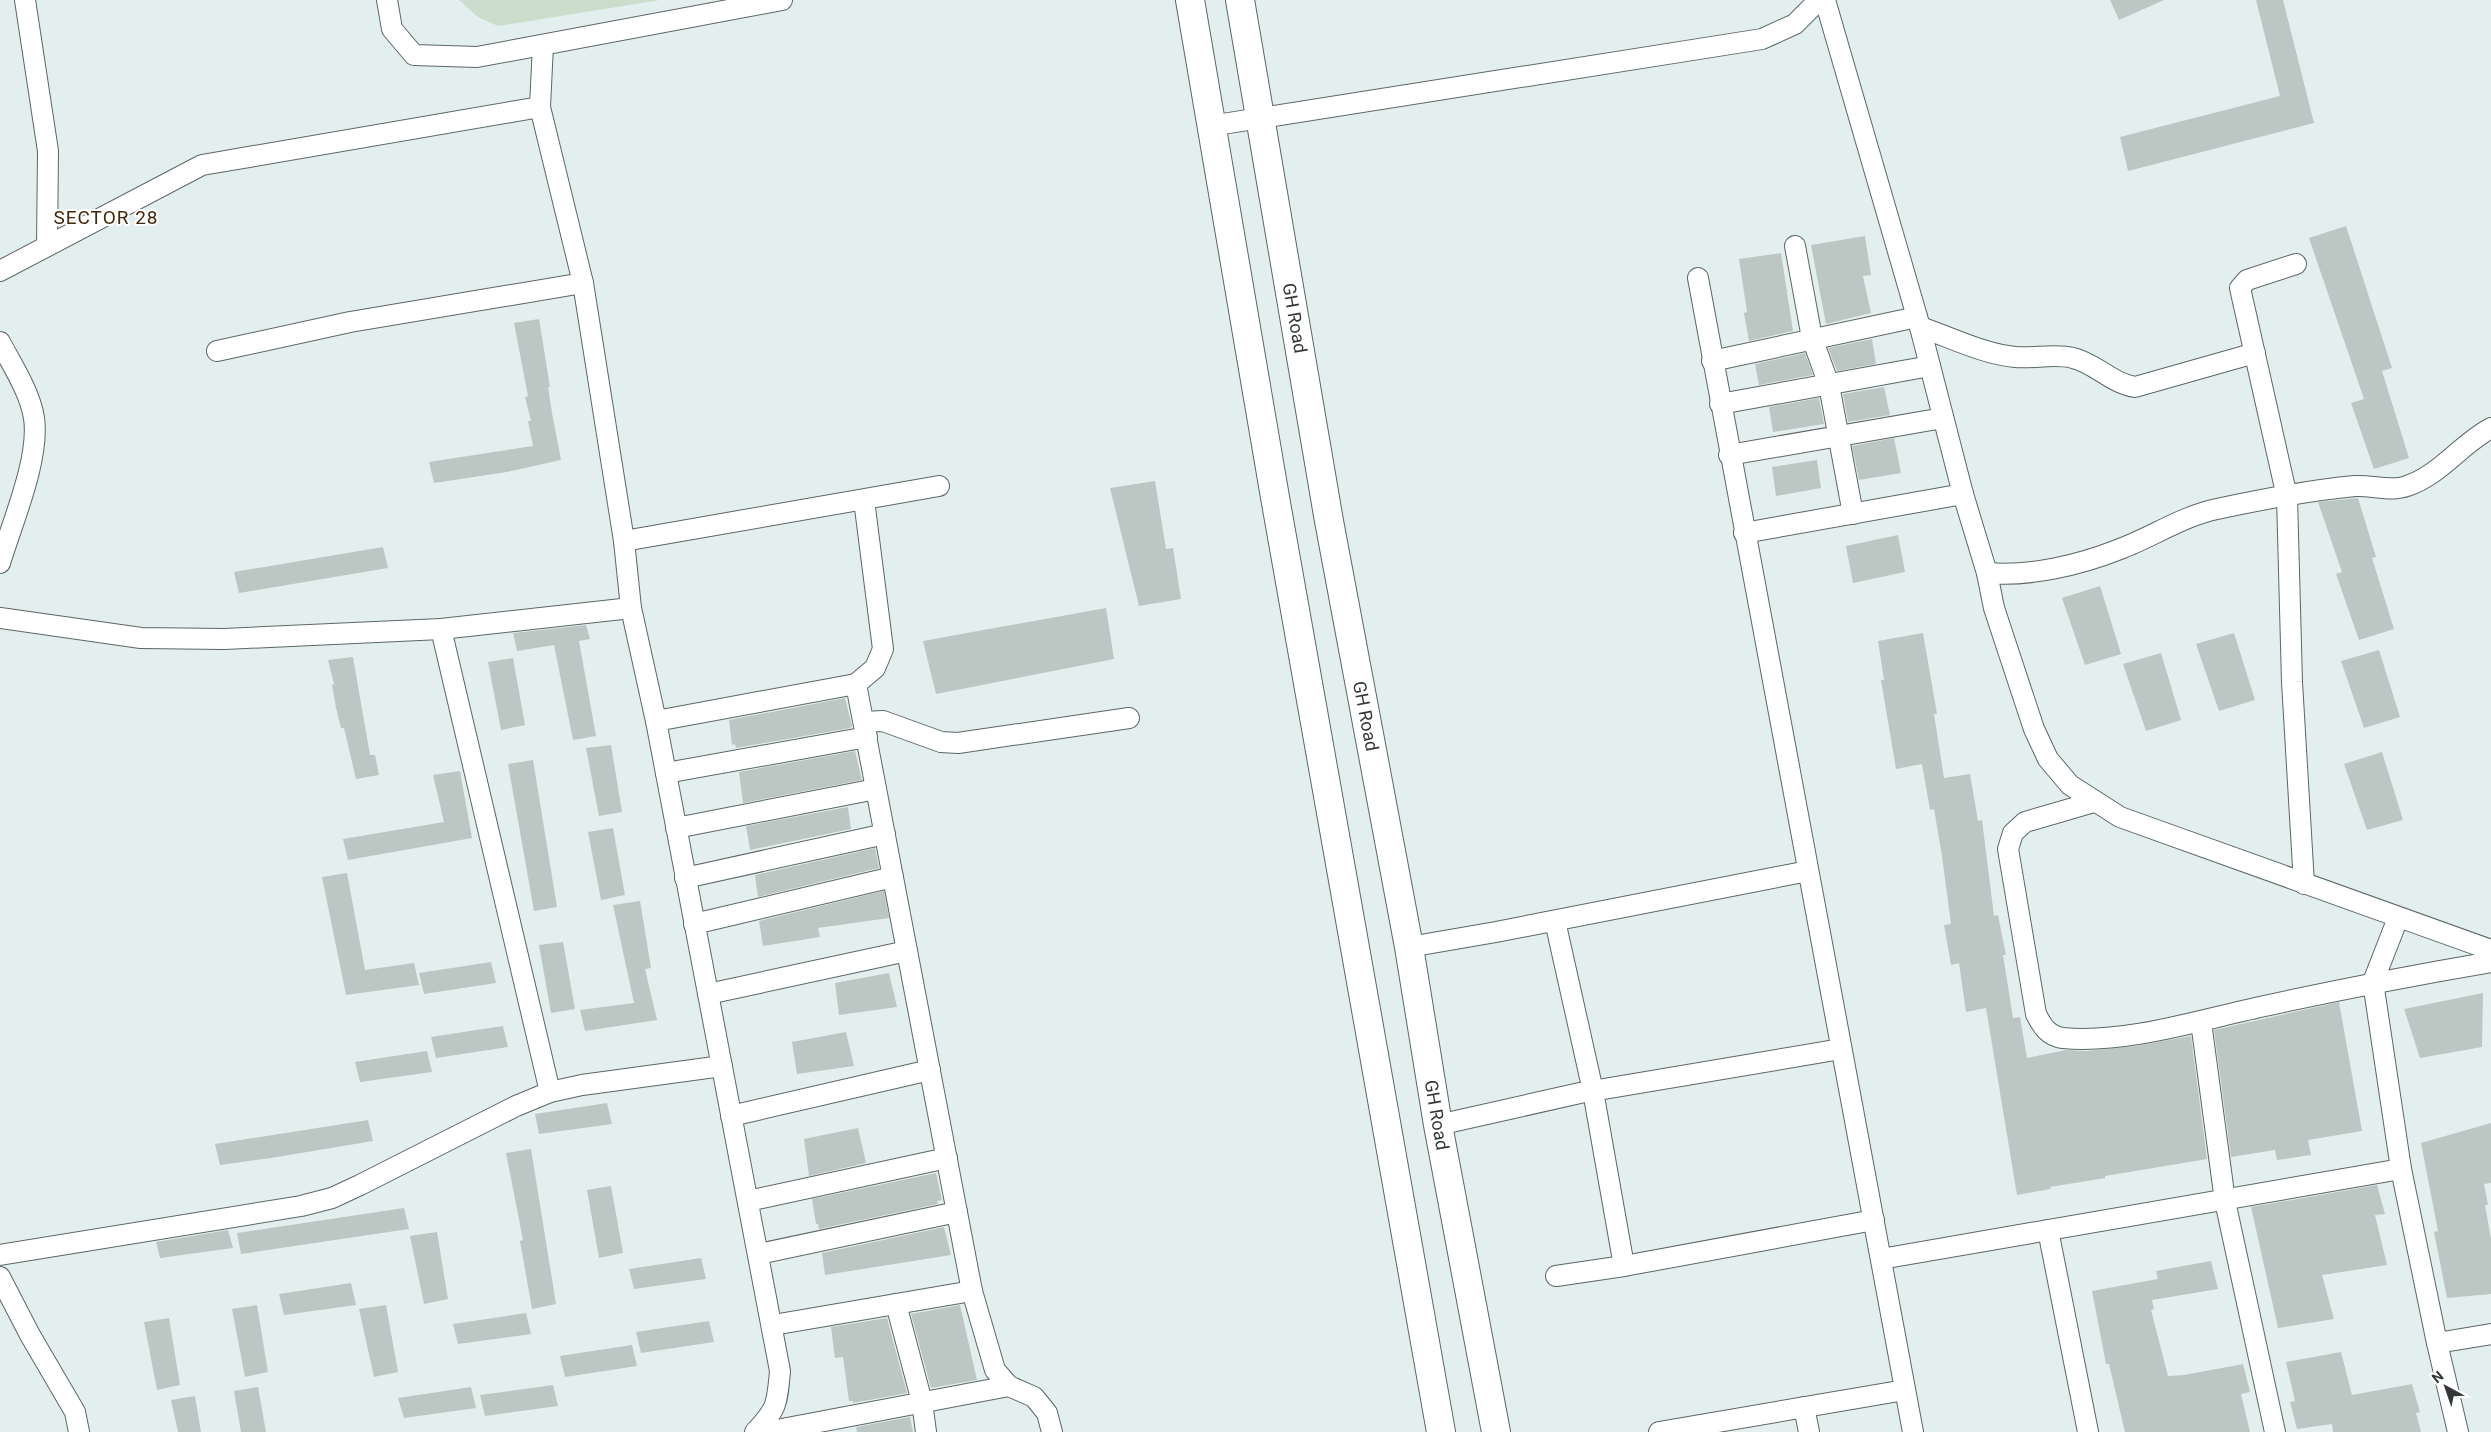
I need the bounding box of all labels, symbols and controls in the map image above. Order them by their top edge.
district label: SECTOR 28 [53,206,159,229]
street label: GH Road [1279,281,1311,355]
street label: GH Road [1349,679,1383,753]
street label: GH Road [1421,1078,1453,1152]
north arrow [2421,1362,2471,1412]
text: N [2429,1368,2447,1386]

